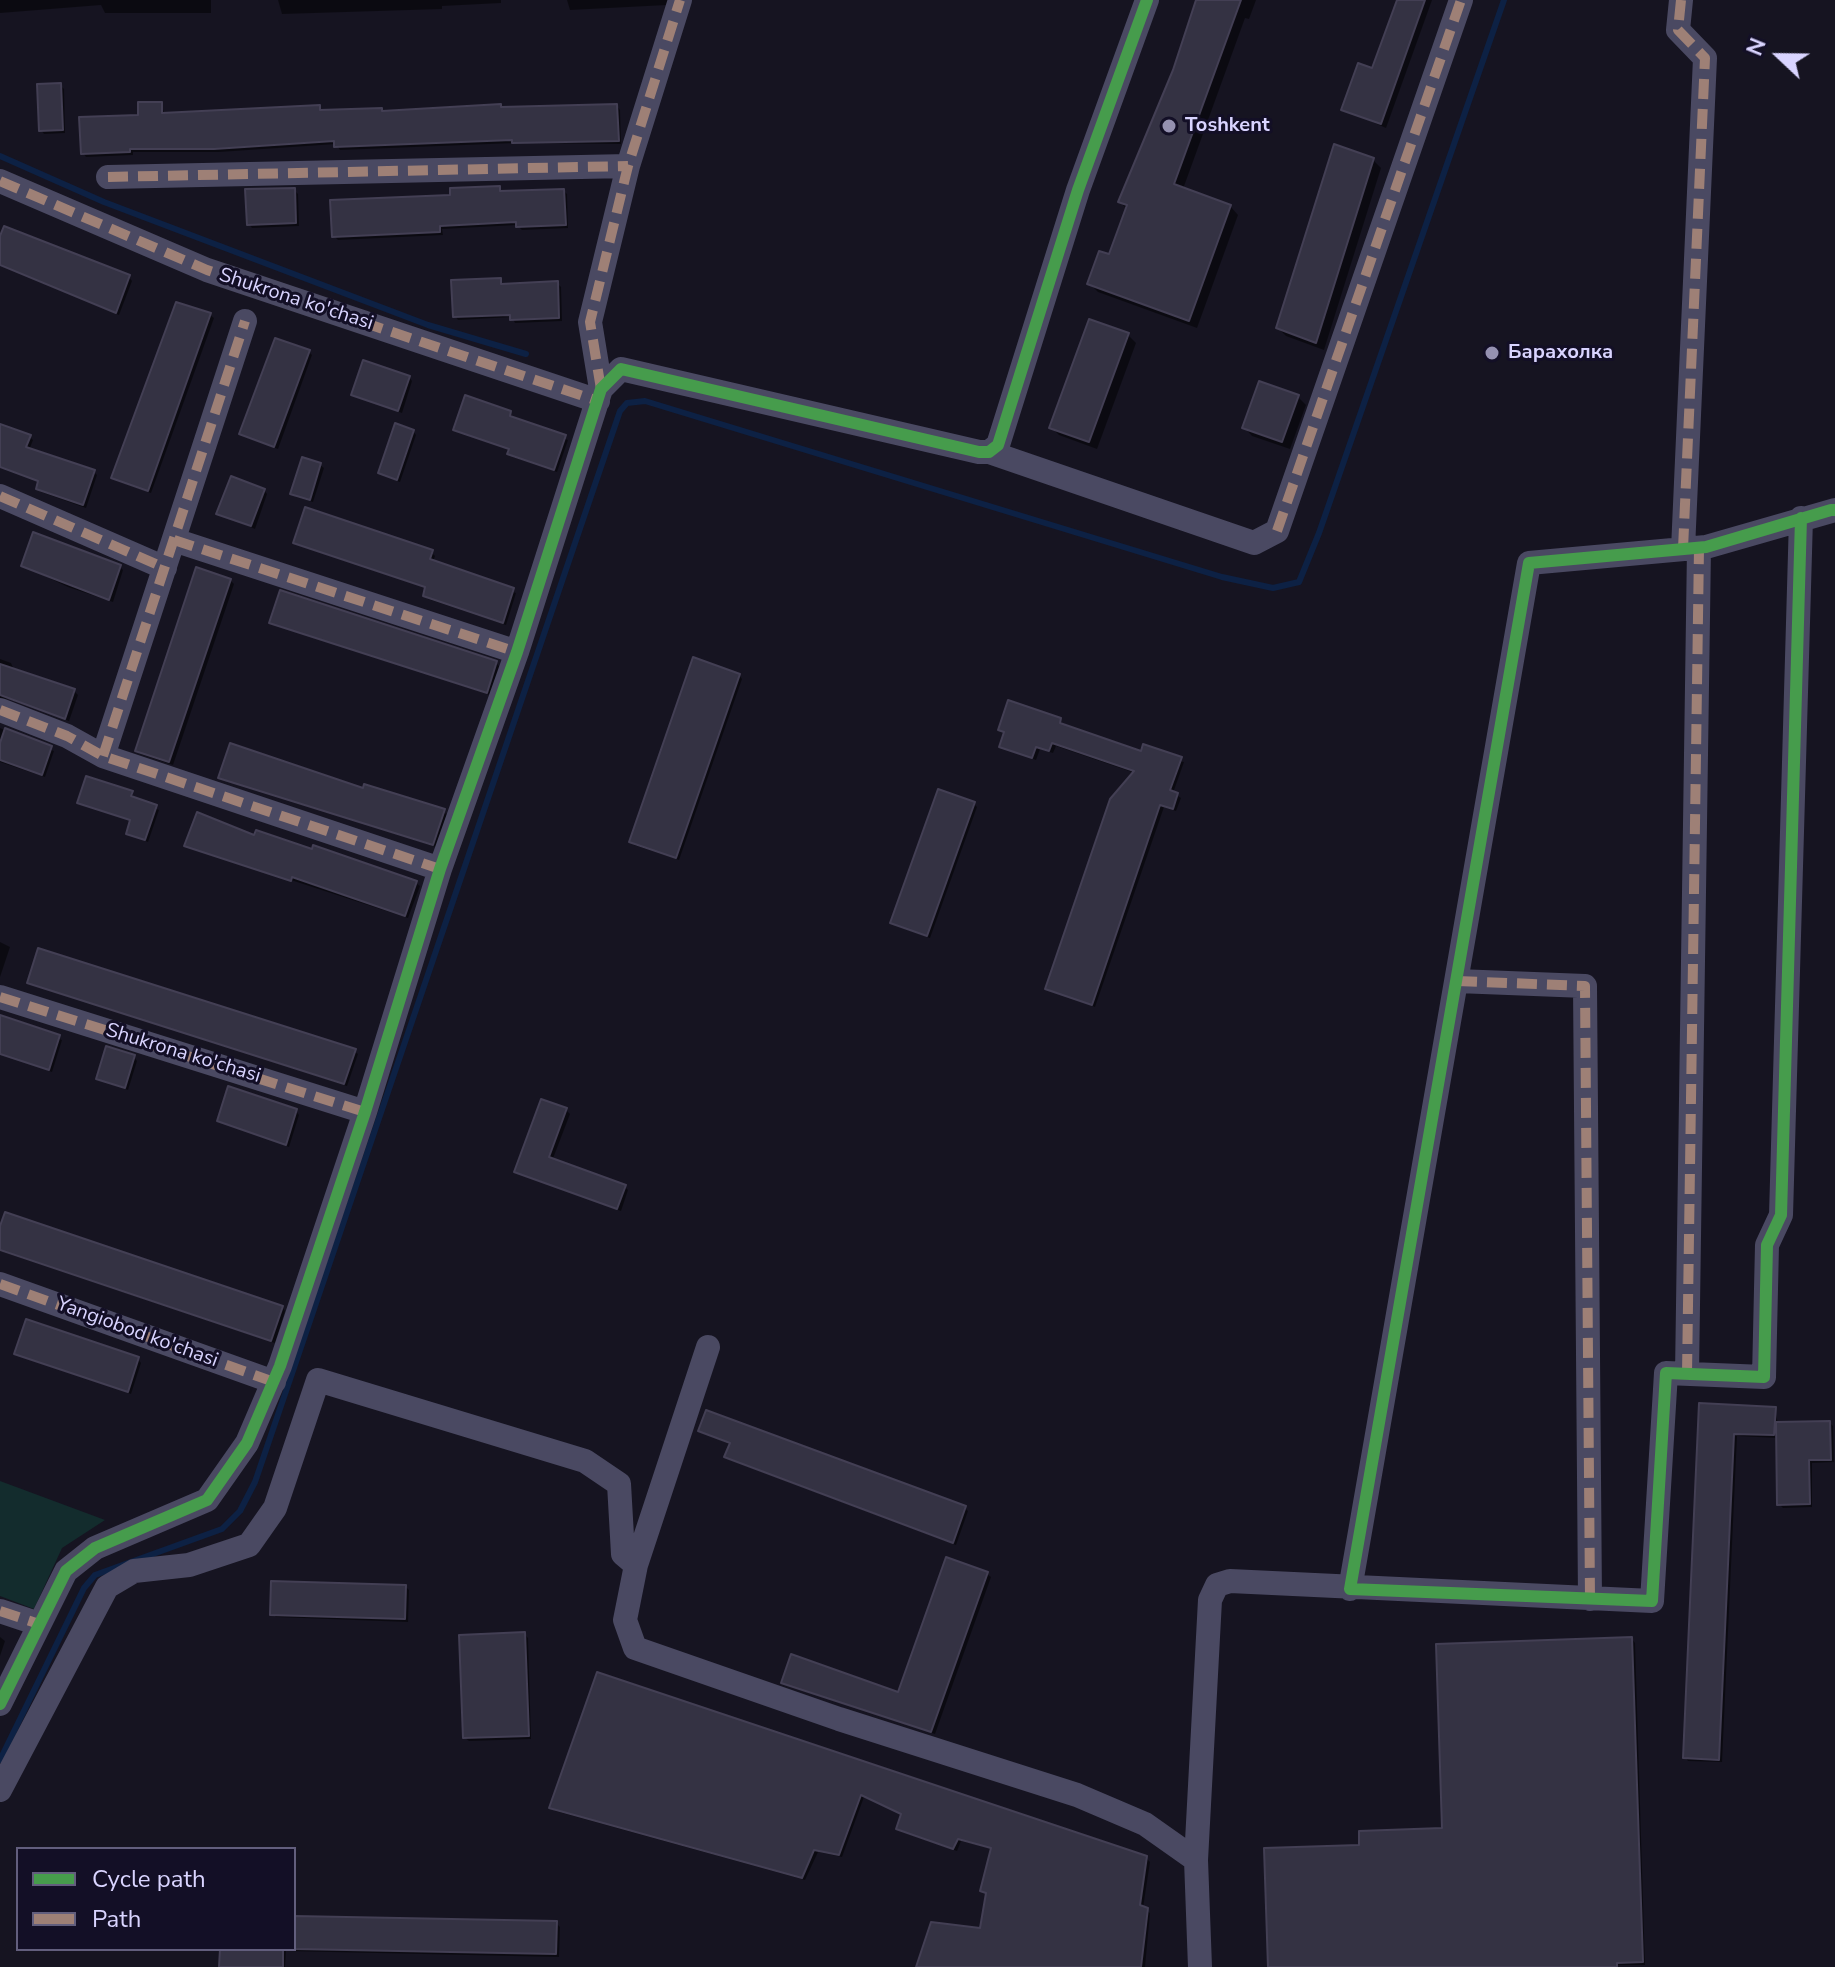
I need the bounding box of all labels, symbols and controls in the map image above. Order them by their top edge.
north arrow [1739,16,1819,96]
text: N [1740,34,1774,60]
place label: Toshkent [1185,114,1270,138]
marker: Toshkent [1160,117,1178,135]
street label: Shukrona ko'chasi [216,264,376,336]
place label: Барахолка [1508,341,1613,365]
marker: Барахолка [1483,344,1501,362]
street label: Shukrona ko'chasi [103,1019,263,1089]
street label: Yangiobod ko'chasi [53,1293,221,1373]
legend [16,1847,296,1951]
text: Cycle path [92,1863,206,1895]
text: Path [92,1903,141,1935]

